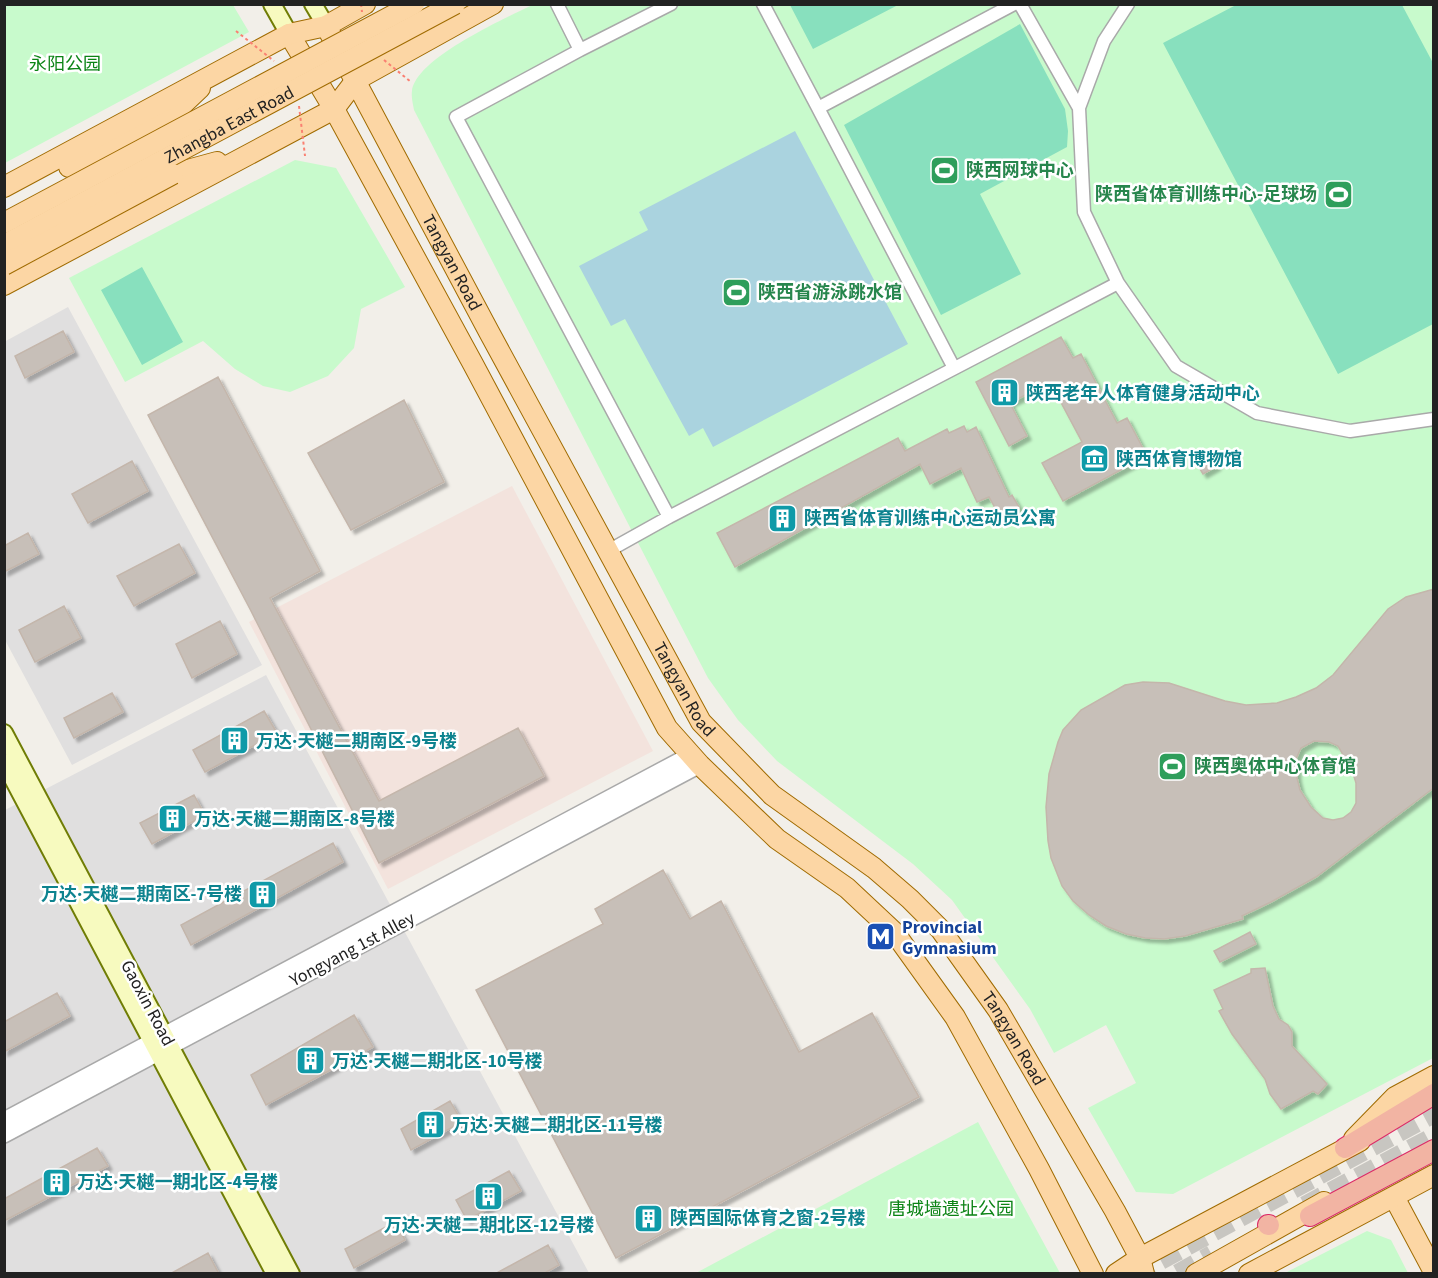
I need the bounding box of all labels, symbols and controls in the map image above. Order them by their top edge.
park label: 永阳公园 [29,52,101,77]
street label: Zhangba East Road [160,80,299,170]
sports icon: 陕西网球中心 [929,154,961,186]
place label: 陕西网球中心 [966,158,1074,183]
sports icon: 陕西省体育训练中心-足球场 [1322,178,1354,210]
place label: 陕西省体育训练中心-足球场 [1095,182,1317,207]
street label: Tangyan Road [416,210,487,315]
sports icon: 陕西省游泳跳水馆 [721,276,753,308]
place label: 陕西省游泳跳水馆 [758,280,902,305]
building icon: 陕西老年人体育健身活动中心 [989,377,1021,409]
place label: 陕西老年人体育健身活动中心 [1026,381,1260,406]
museum icon: 陕西体育博物馆 [1079,443,1111,475]
place label: 陕西体育博物馆 [1116,447,1242,472]
building icon: 陕西省体育训练中心运动员公寓 [767,502,799,534]
place label: 陕西省体育训练中心运动员公寓 [804,506,1056,531]
street label: Tangyan Road [647,638,721,743]
building icon: 万达·天樾二期南区-9号楼 [219,725,251,757]
place label: 万达·天樾二期南区-9号楼 [256,729,457,754]
sports icon: 陕西奥体中心体育馆 [1157,750,1189,782]
place label: 陕西奥体中心体育馆 [1194,754,1356,779]
building icon: 万达·天樾二期南区-8号楼 [157,803,189,835]
place label: 万达·天樾二期南区-8号楼 [194,807,395,832]
building icon: 万达·天樾二期南区-7号楼 [247,878,279,910]
place label: 万达·天樾二期南区-7号楼 [41,882,242,907]
street label: Yongyang 1st Alley [284,906,420,993]
place label: Provincial Gymnasium [902,915,997,961]
metro station icon: Provincial Gymnasium [865,921,897,953]
street label: Gaoxin Road [114,956,181,1051]
street label: Tangyan Road [976,986,1051,1090]
building icon: 万达·天樾二期北区-10号楼 [295,1045,327,1077]
place label: 万达·天樾二期北区-10号楼 [332,1049,542,1074]
building icon: 万达·天樾二期北区-11号楼 [415,1109,447,1141]
place label: 万达·天樾二期北区-11号楼 [452,1113,662,1138]
building icon: 万达·天樾一期北区-4号楼 [40,1166,72,1198]
place label: 万达·天樾一期北区-4号楼 [77,1170,278,1195]
building icon: 万达·天樾二期北区-12号楼 [473,1180,505,1212]
park label: 唐城墙遗址公园 [888,1197,1014,1222]
building icon: 陕西国际体育之窗-2号楼 [633,1202,665,1234]
place label: 陕西国际体育之窗-2号楼 [670,1206,865,1231]
place label: 万达·天樾二期北区-12号楼 [384,1213,594,1238]

